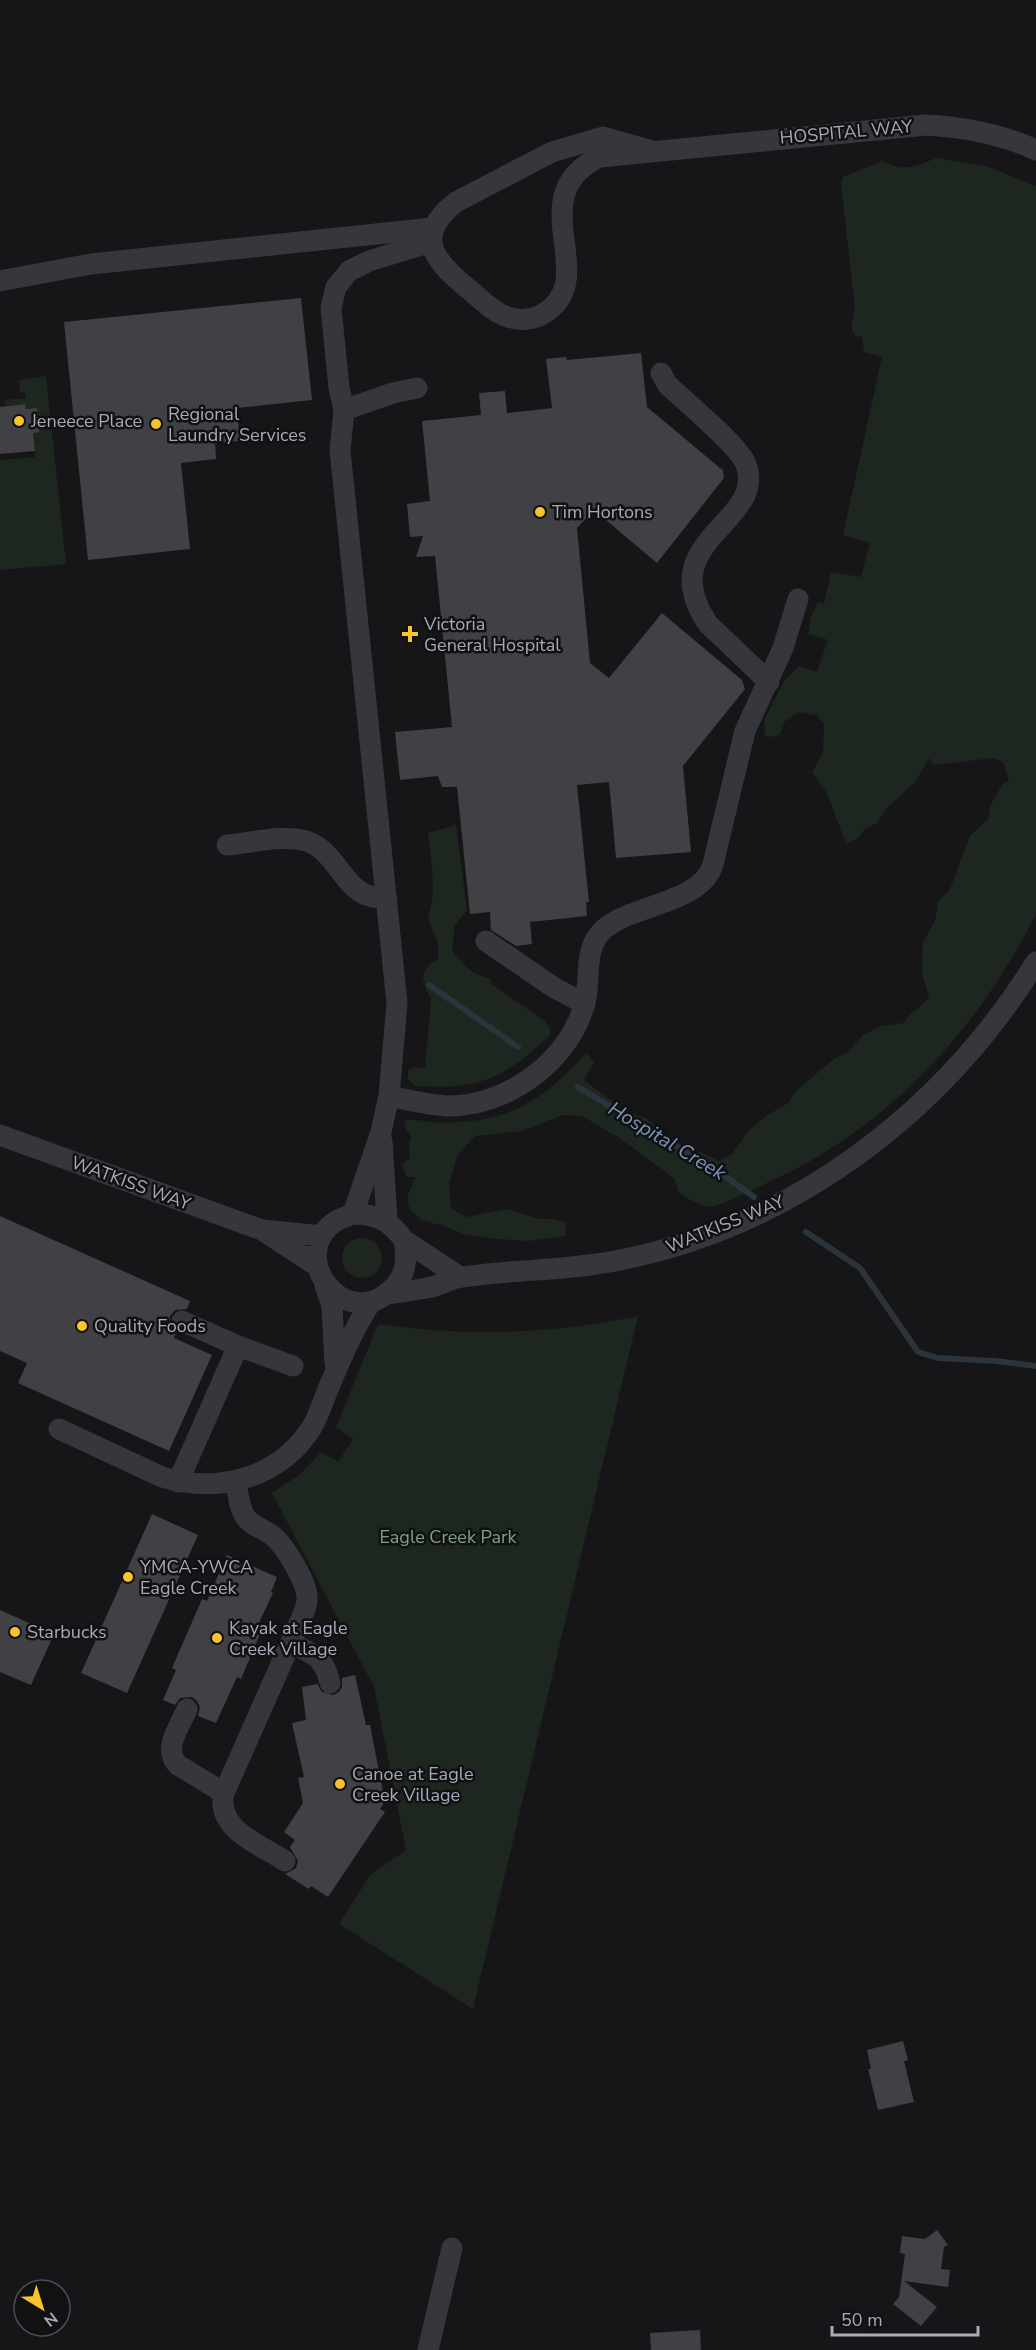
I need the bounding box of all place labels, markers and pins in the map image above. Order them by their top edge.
place label: Regional Laundry Services [168,402,306,447]
place label: Jeneece Place [30,409,142,433]
marker: Jeneece Place [12,414,26,428]
marker: Regional Laundry Services [149,417,163,431]
place label: Tim Hortons [552,500,653,524]
marker: Tim Hortons [533,505,547,519]
place label: Victoria General Hospital [423,612,561,657]
marker: Victoria General Hospital [401,625,419,643]
place label: Quality Foods [94,1314,206,1338]
marker: Quality Foods [75,1319,89,1333]
place label: YMCA-YWCA Eagle Creek [139,1555,253,1600]
marker: YMCA-YWCA Eagle Creek [121,1570,135,1584]
place label: Kayak at Eagle Creek Village [229,1616,348,1661]
place label: Starbucks [27,1620,107,1644]
marker: Starbucks [8,1625,22,1639]
marker: Kayak at Eagle Creek Village [210,1631,224,1645]
place label: Canoe at Eagle Creek Village [352,1762,474,1807]
marker: Canoe at Eagle Creek Village [333,1777,347,1791]

